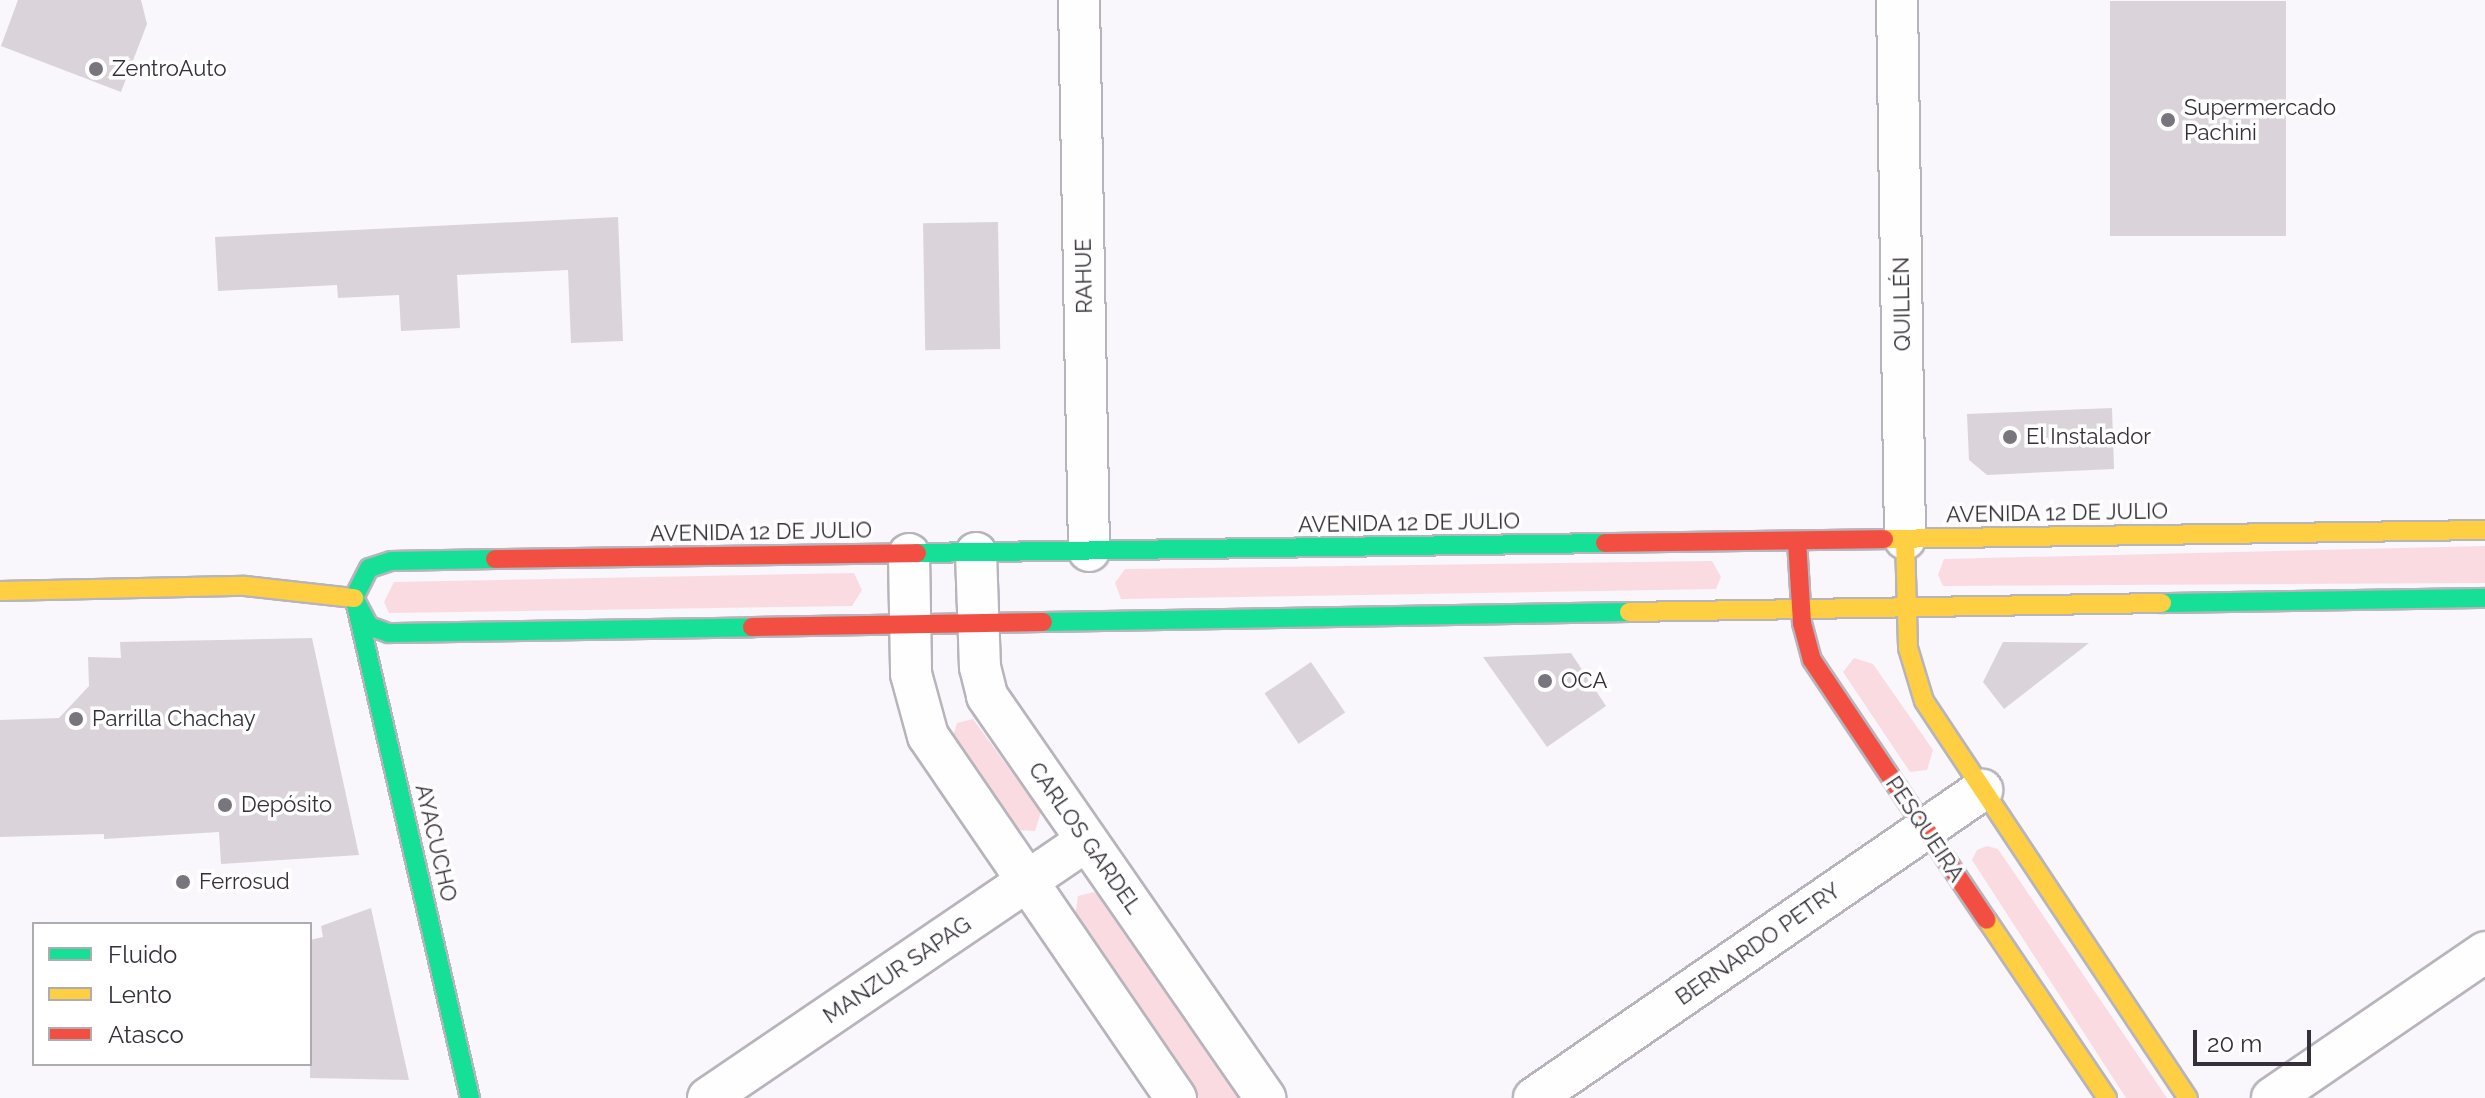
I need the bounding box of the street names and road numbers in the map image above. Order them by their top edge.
street label: RAHUE [1070,238,1098,314]
street label: QUILLÉN [1888,256,1916,352]
street label: AVENIDA 12 DE JULIO [1945,498,2169,528]
street label: AVENIDA 12 DE JULIO [1297,508,1521,538]
street label: AVENIDA 12 DE JULIO [649,517,873,547]
street label: CARLOS GARDEL [1023,757,1147,919]
street label: PESQUEIRA [1880,771,1970,887]
street label: AYACUCHO [410,782,462,904]
street label: BERNARDO PETRY [1671,877,1845,1011]
street label: MANZUR SAPAG [818,911,976,1029]

